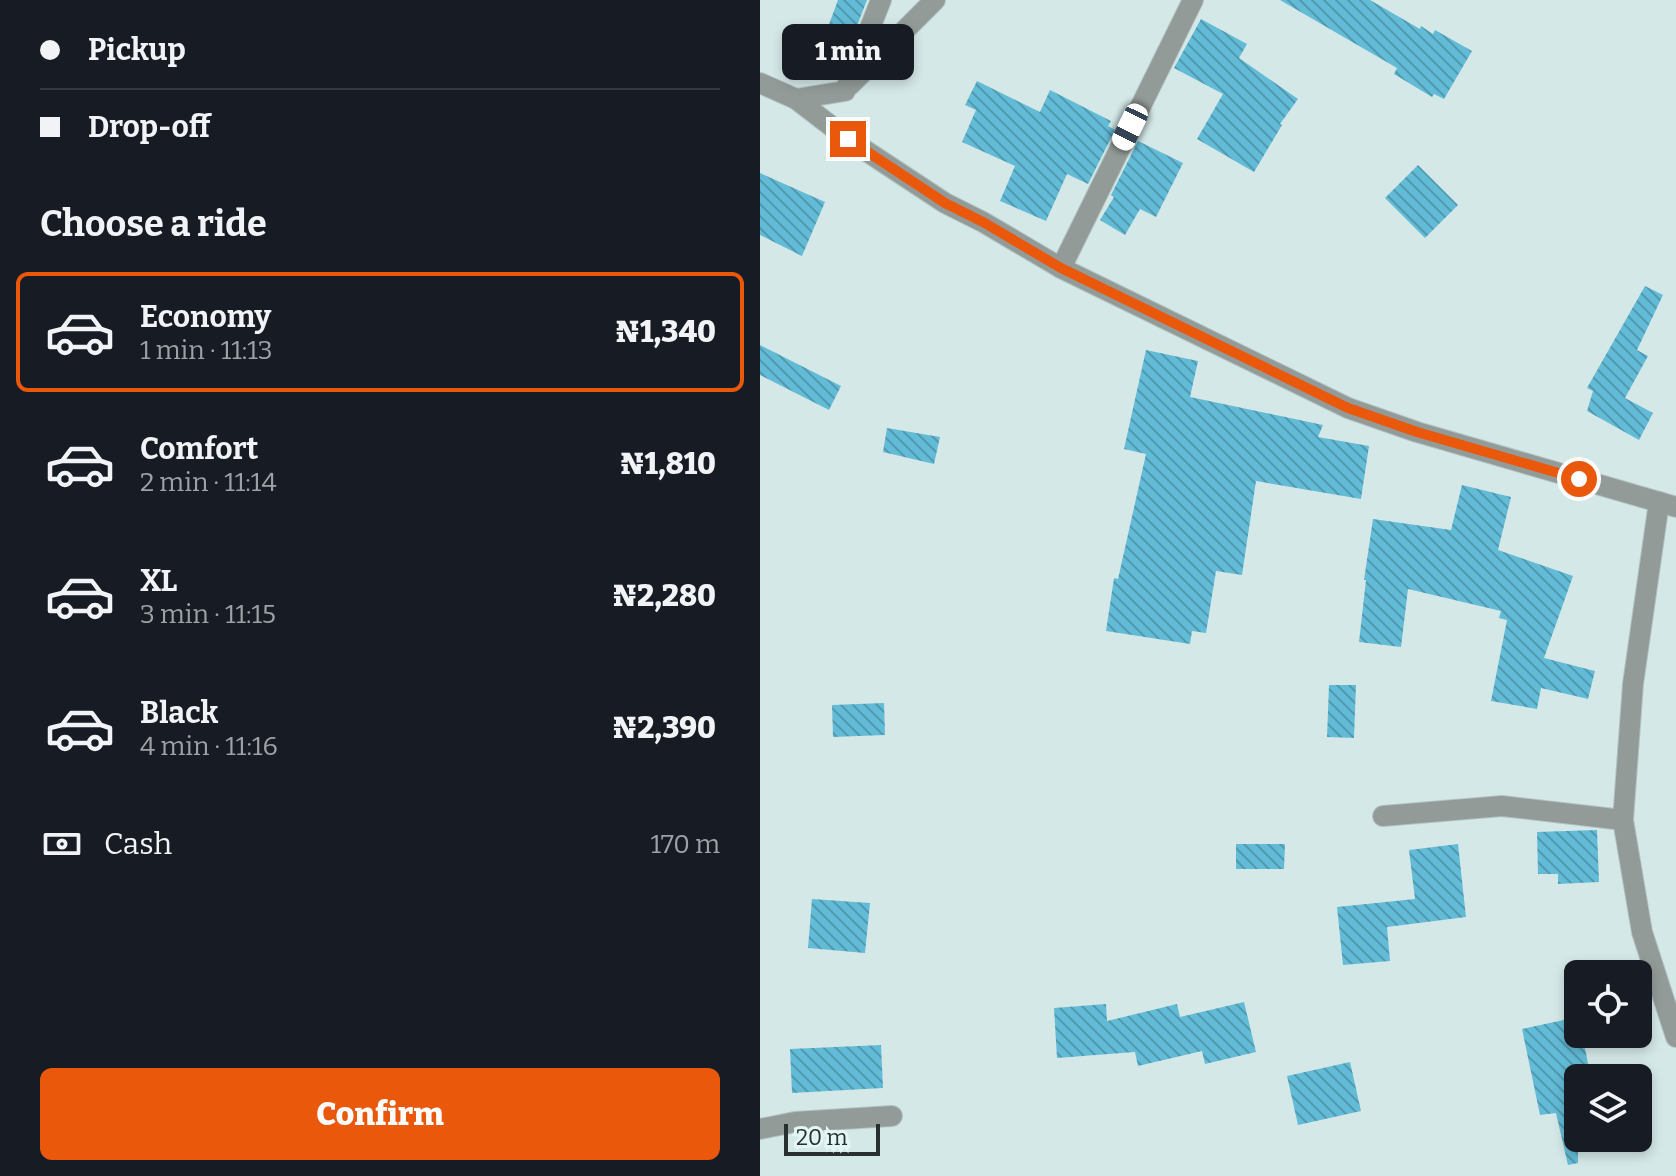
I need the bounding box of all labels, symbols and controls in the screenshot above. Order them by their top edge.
callout: 1 min [782,23,914,79]
text: Pickup [88,32,186,68]
text: 1 min [815,36,881,67]
car [1109,100,1151,154]
text: Drop-off [88,109,210,145]
route end [830,121,866,157]
text: Choose a ride [40,202,267,246]
icon: car [44,296,116,368]
text: Economy [140,299,271,335]
text: ₦1,340 [615,314,716,350]
text: 1 min · 11:13 [140,335,273,366]
icon: car [44,428,116,500]
text: Comfort [140,431,258,467]
text: ₦1,810 [619,446,716,482]
route start [1561,461,1597,497]
text: 2 min · 11:14 [140,467,277,498]
icon: car [44,560,116,632]
text: XL [140,563,177,599]
text: ₦2,280 [612,578,716,614]
text: 3 min · 11:15 [140,599,276,630]
icon: car [44,692,116,764]
text: Black [140,695,218,731]
text: ₦2,390 [612,710,716,746]
text: 4 min · 11:16 [140,731,278,762]
icon: cash [40,822,84,866]
text: Cash [104,826,172,862]
text: 170 m [650,829,720,860]
map controls [1564,960,1652,1152]
button: locate [1564,960,1652,1048]
button: layers [1564,1064,1652,1152]
button: Confirm [40,1068,720,1160]
scale bar [784,1120,880,1156]
text: 20 m [796,1124,847,1151]

